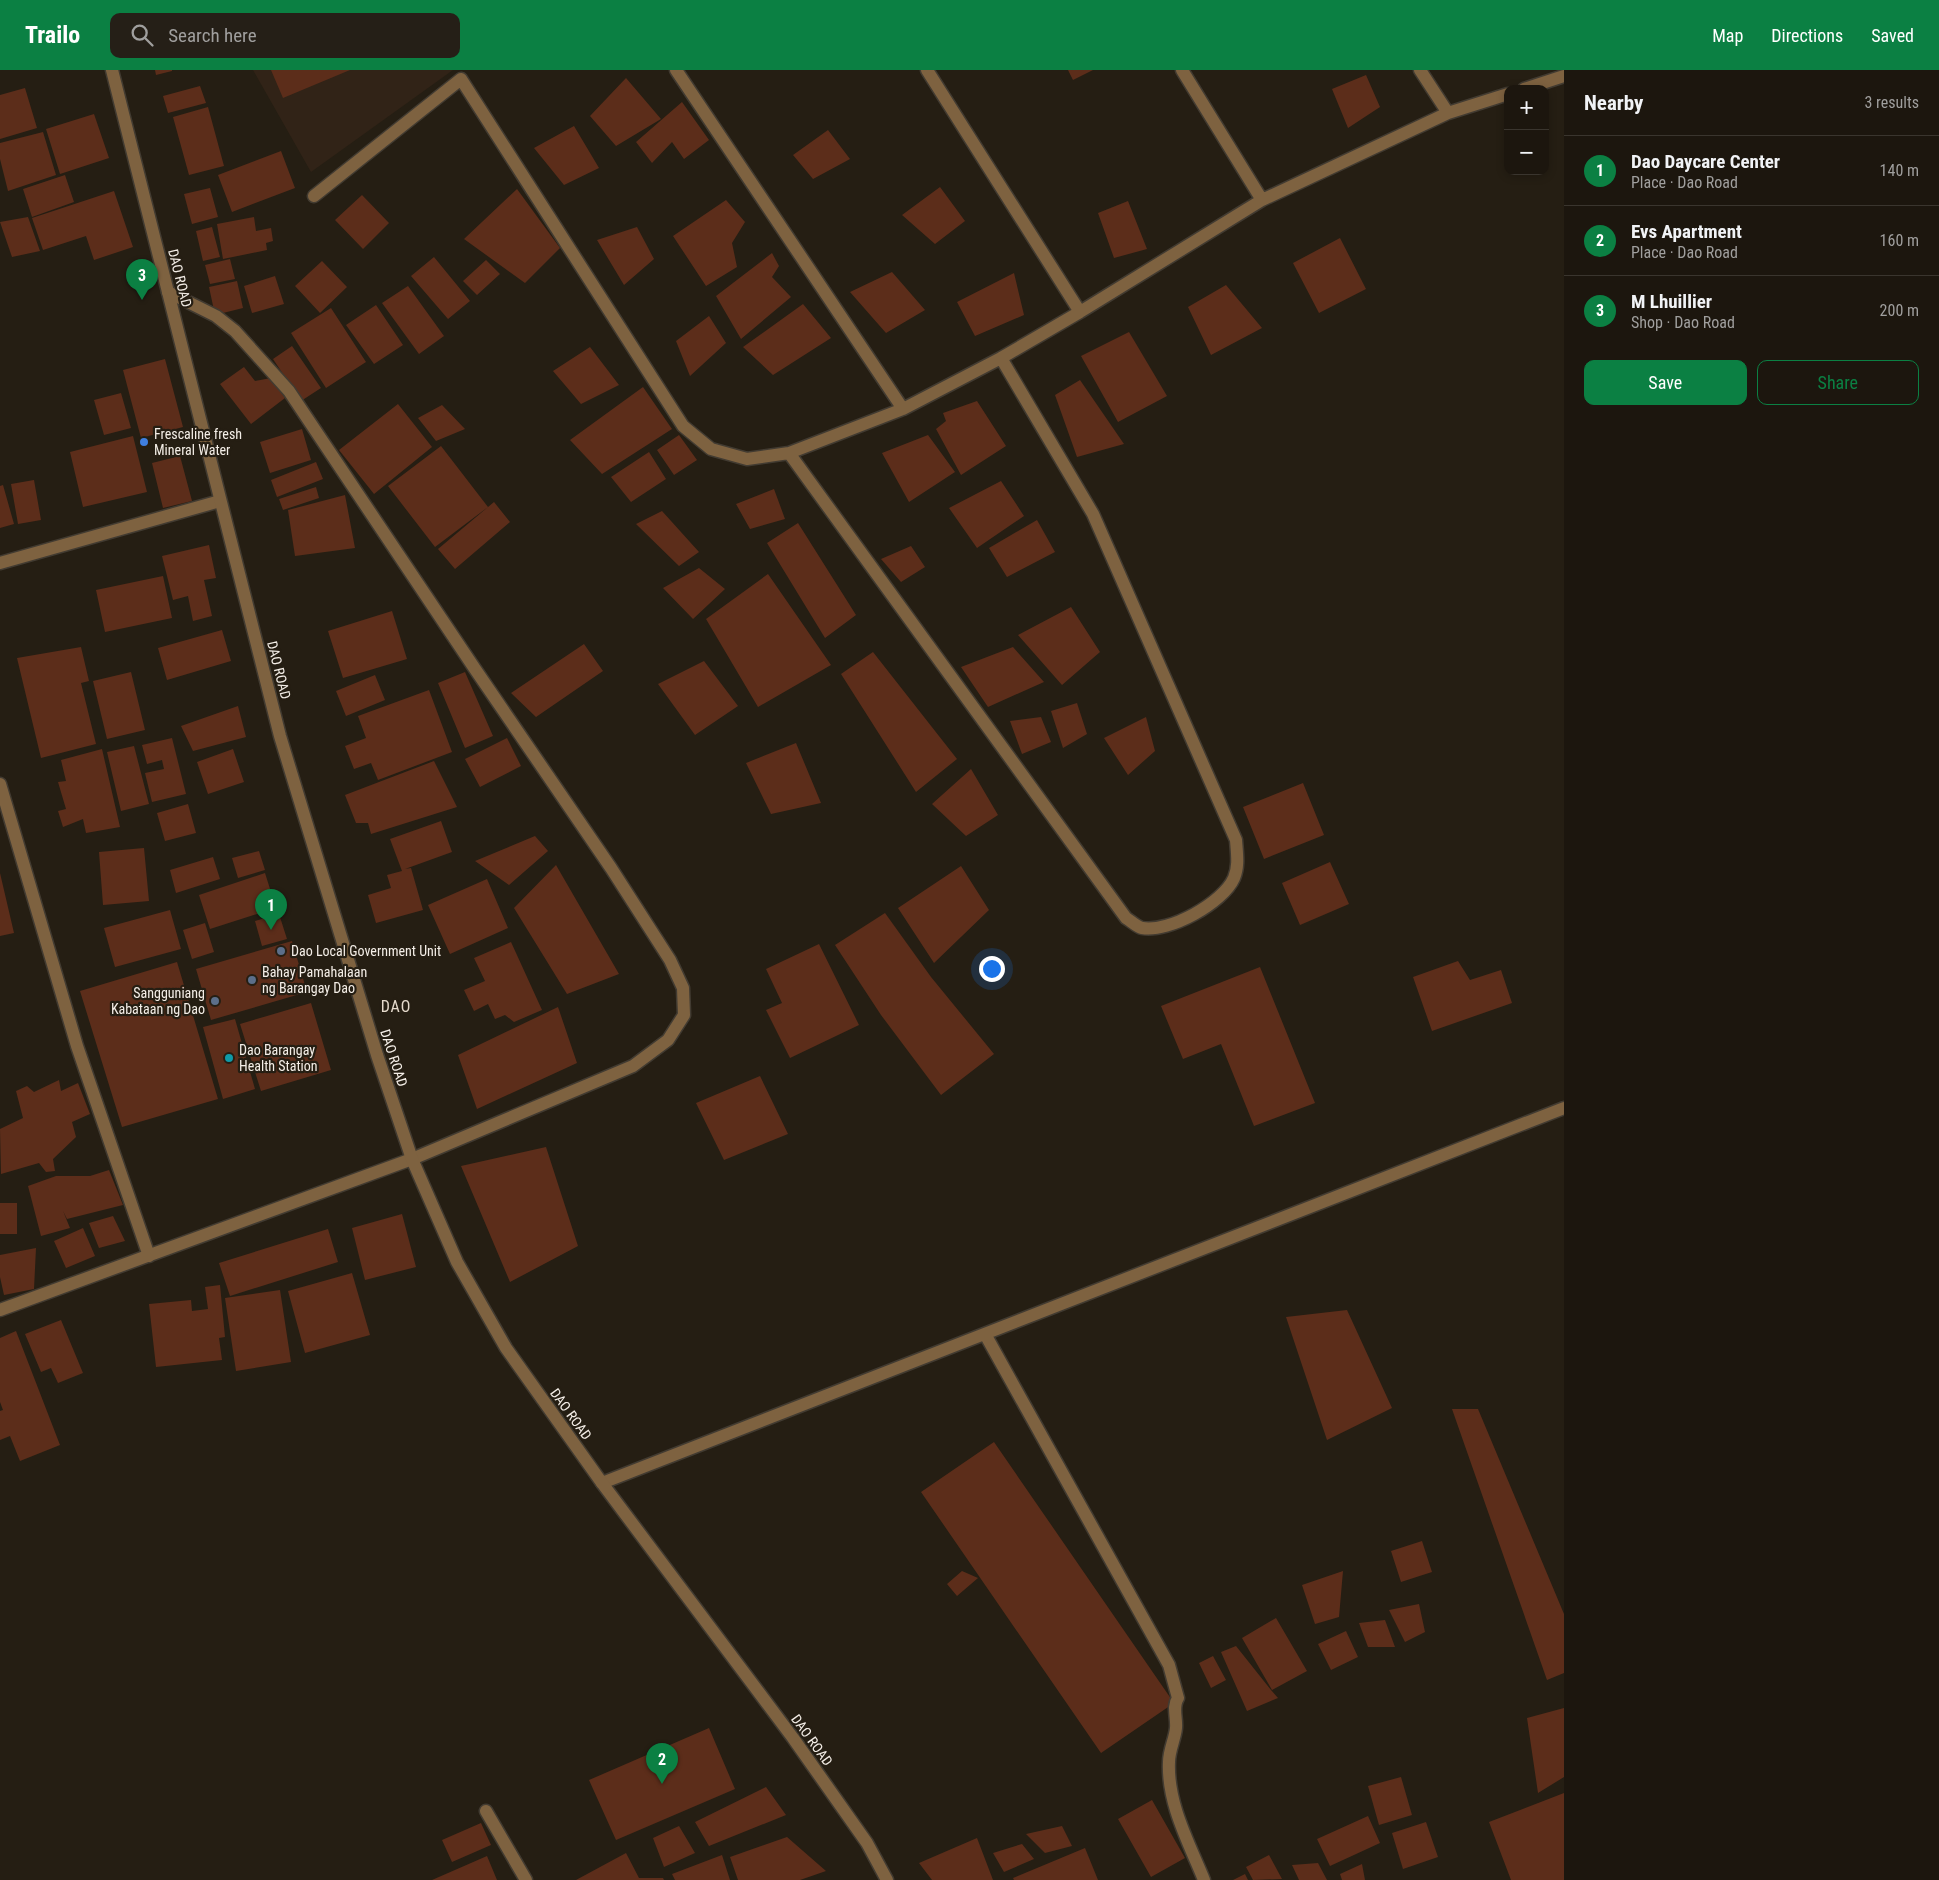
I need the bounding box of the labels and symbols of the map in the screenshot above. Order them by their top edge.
street label: DAO ROAD [165,247,195,309]
pin: 3 [126,259,158,300]
place label: Frescaline fresh Mineral Water [154,426,242,458]
marker: Frescaline fresh Mineral Water [138,436,150,448]
street label: DAO ROAD [264,639,294,701]
pin: 1 [255,889,287,930]
place label: Dao Local Government Unit [291,943,441,959]
marker: Dao Local Government Unit [275,945,287,957]
your location [979,956,1005,982]
place label: Bahay Pamahalaan ng Barangay Dao [262,964,367,996]
marker: Bahay Pamahalaan ng Barangay Dao [246,974,258,986]
place label: Sangguniang Kabataan ng Dao [111,985,205,1017]
marker: Sangguniang Kabataan ng Dao [209,995,221,1007]
district label: DAO [381,997,411,1016]
street label: DAO ROAD [377,1027,411,1089]
place label: Dao Barangay Health Station [239,1042,318,1074]
marker: Dao Barangay Health Station [223,1052,235,1064]
street label: DAO ROAD [547,1385,595,1443]
street label: DAO ROAD [788,1711,836,1769]
pin: 2 [646,1743,678,1784]

